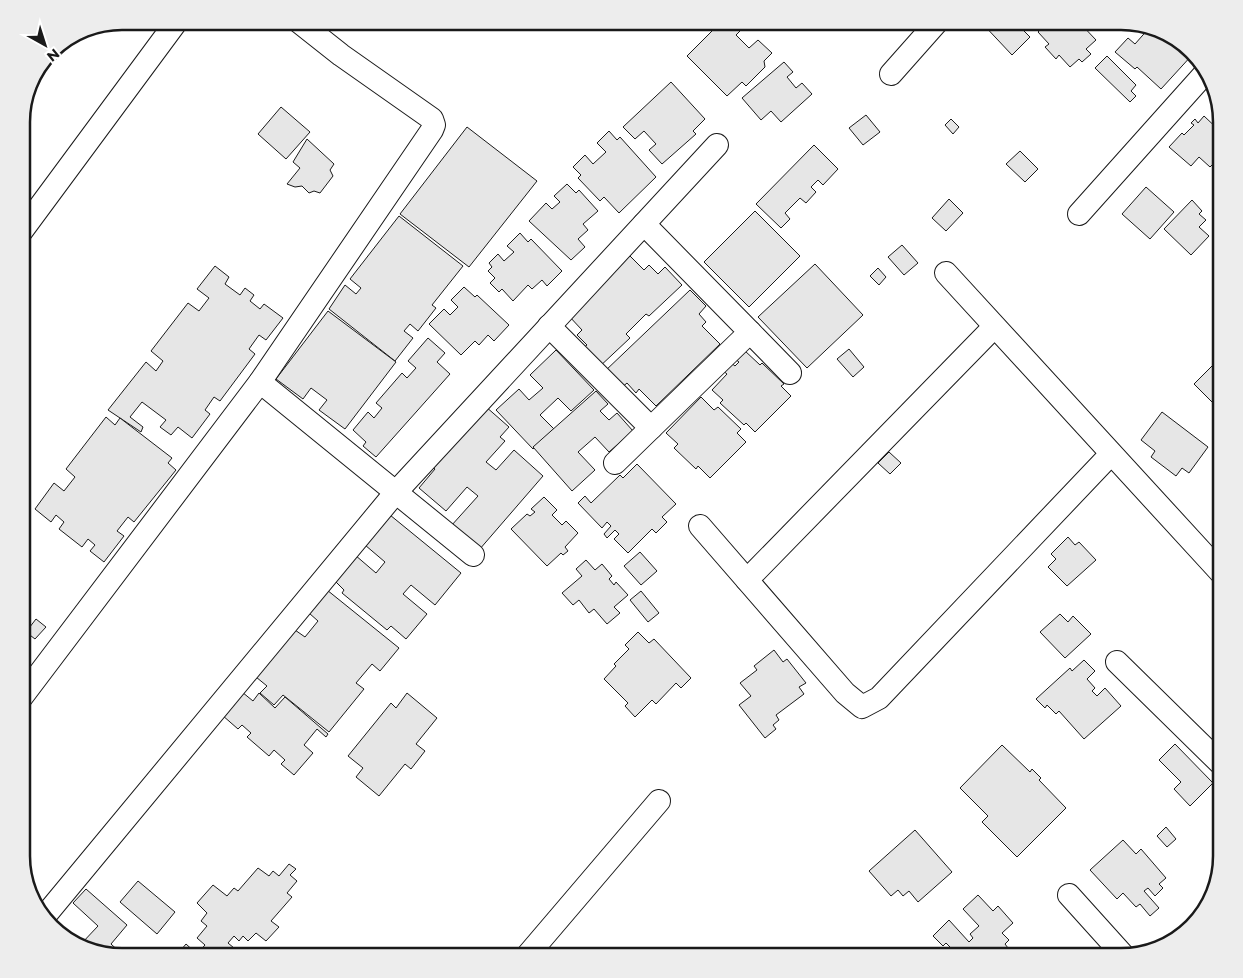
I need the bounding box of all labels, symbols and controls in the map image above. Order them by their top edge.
north arrow [20,20,70,70]
text: N [43,45,63,66]

